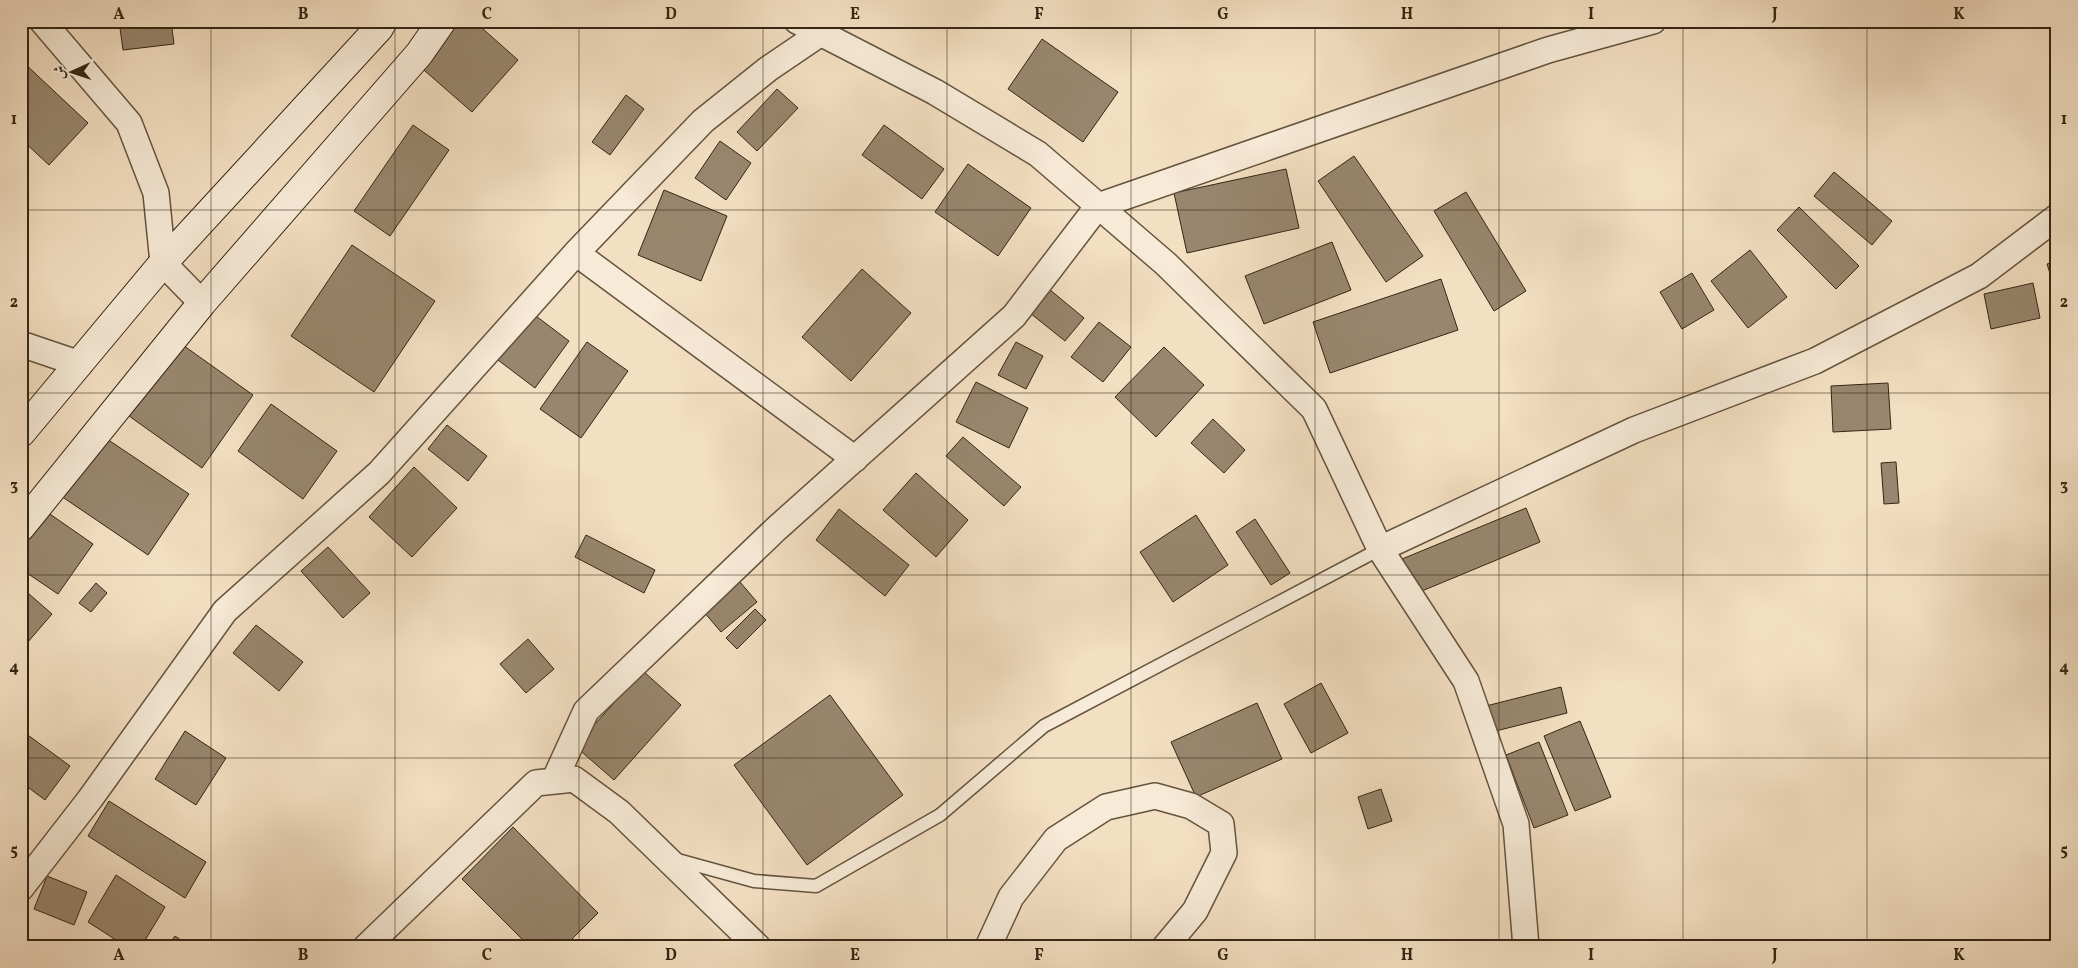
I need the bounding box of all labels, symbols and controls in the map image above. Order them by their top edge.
text: A [113,4,125,26]
text: B [298,4,309,26]
text: C [482,4,492,26]
text: D [665,4,677,26]
text: E [850,4,860,26]
text: F [1034,4,1044,26]
text: G [1217,4,1229,26]
text: H [1401,4,1413,26]
text: I [1588,4,1594,26]
text: J [1771,4,1778,26]
text: K [1953,4,1965,26]
north arrow [48,48,98,98]
text: ش [51,65,70,80]
text: 1 [11,109,17,131]
text: 1 [2061,109,2067,131]
text: 2 [10,292,18,314]
text: 2 [2060,292,2068,314]
text: 3 [10,475,18,497]
text: 3 [2060,475,2068,497]
text: 4 [9,657,19,679]
text: 4 [2059,657,2069,679]
text: 5 [10,840,18,862]
text: 5 [2060,840,2068,862]
text: A [113,945,125,967]
text: B [298,945,309,967]
text: C [482,945,492,967]
text: D [665,945,677,967]
text: E [850,945,860,967]
text: F [1034,945,1044,967]
text: G [1217,945,1229,967]
text: H [1401,945,1413,967]
text: I [1588,945,1594,967]
text: J [1771,945,1778,967]
text: K [1953,945,1965,967]

